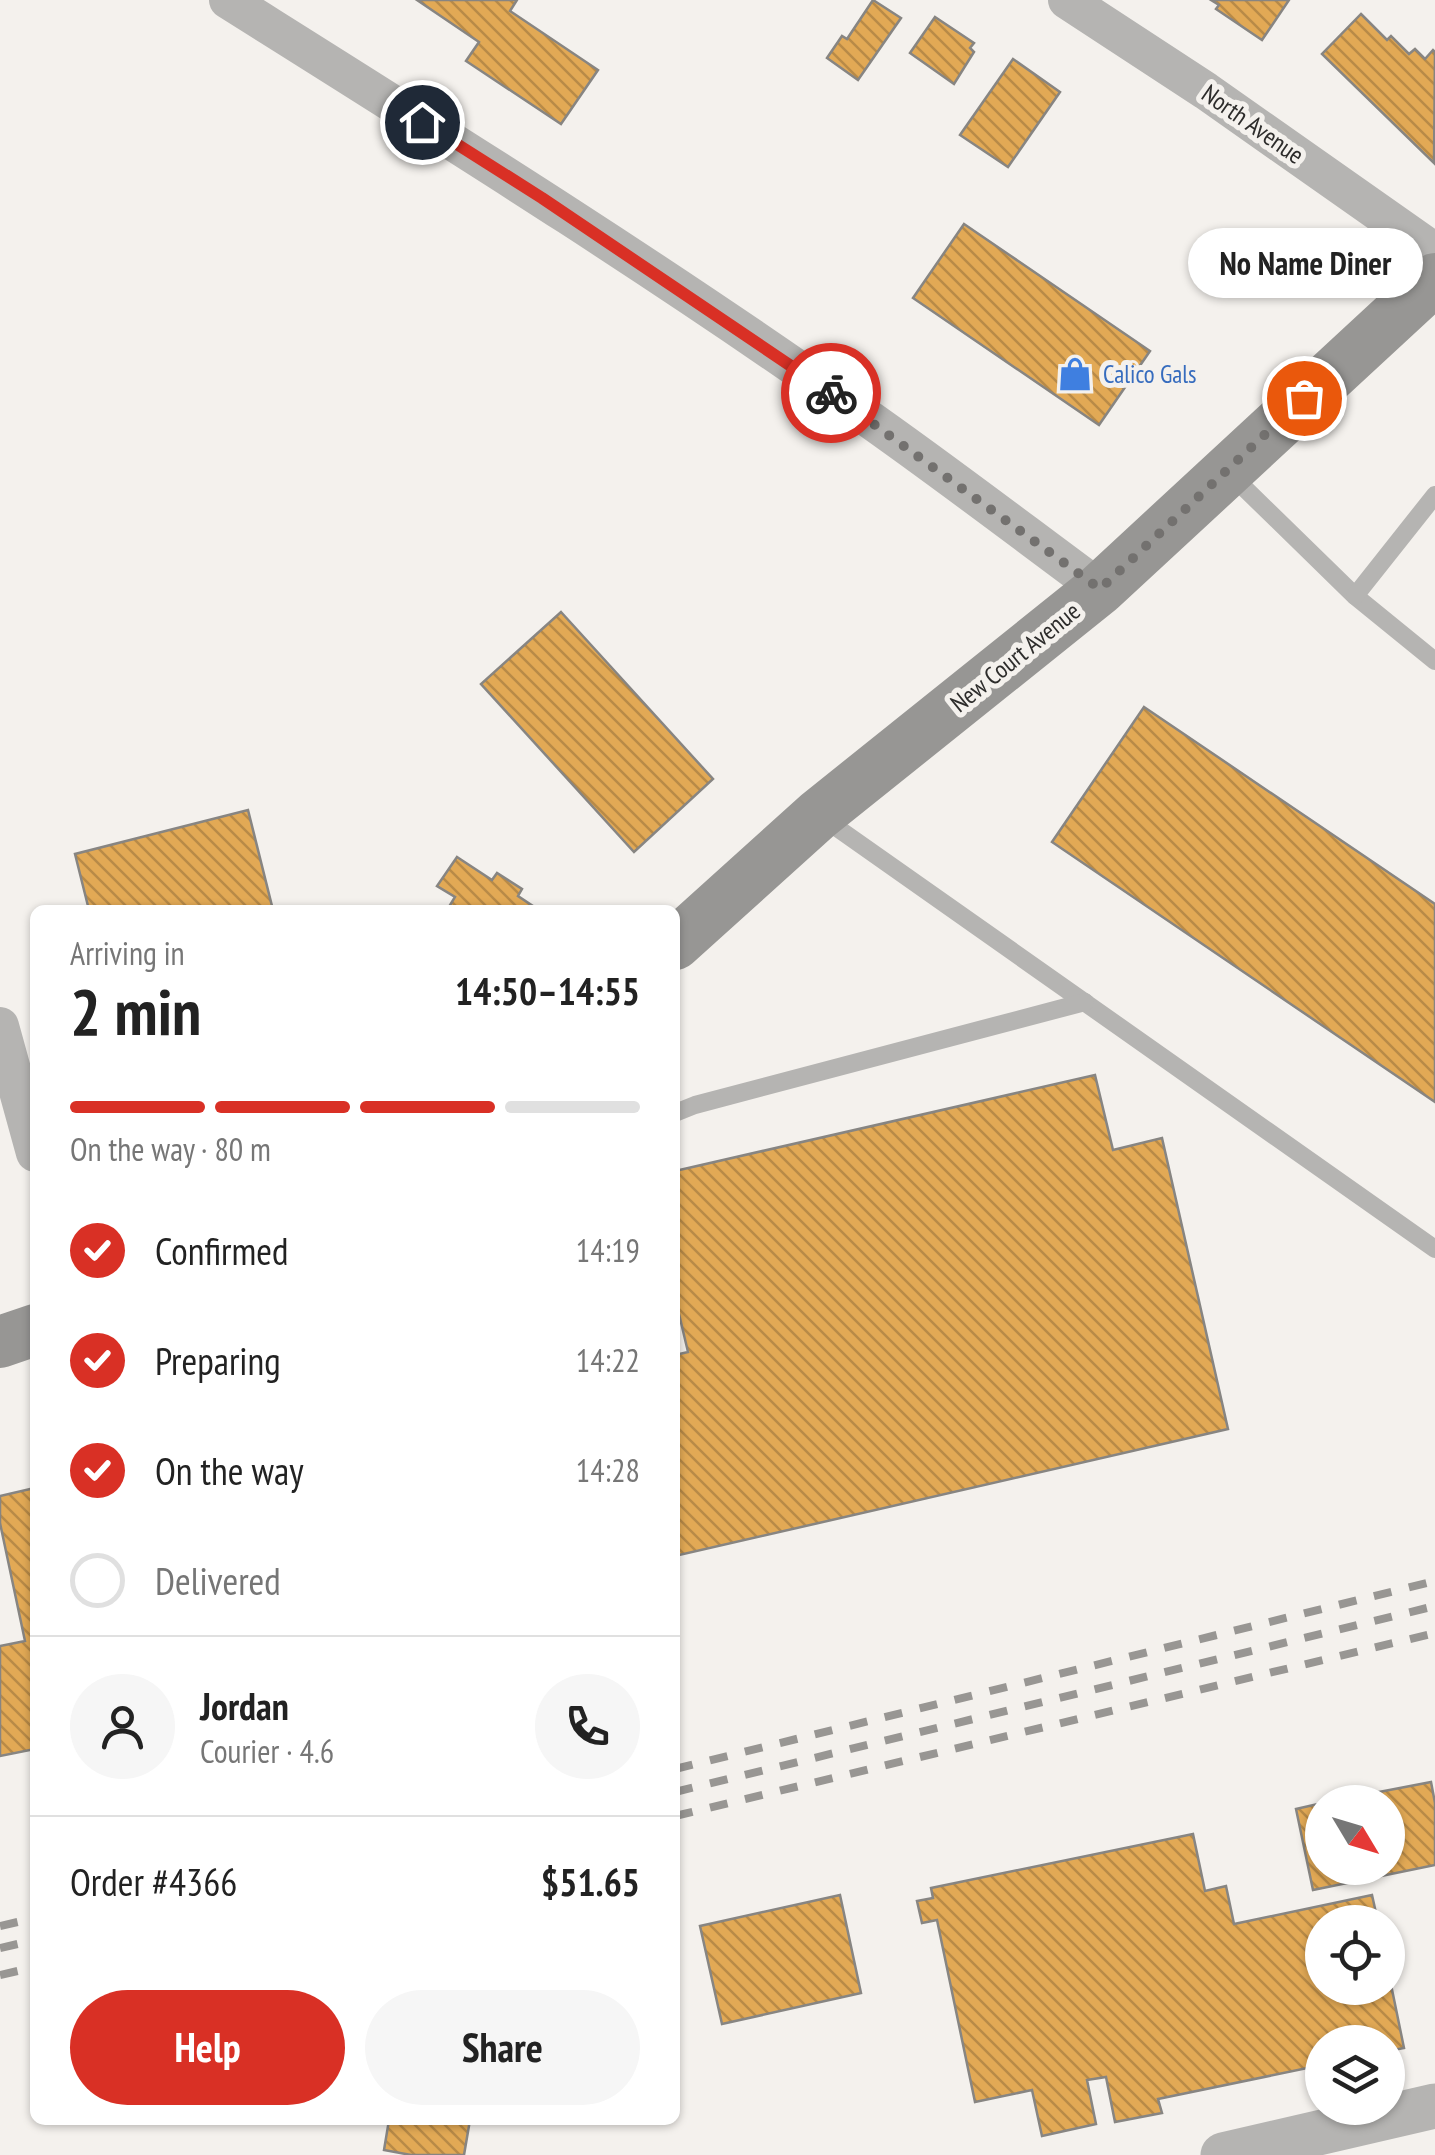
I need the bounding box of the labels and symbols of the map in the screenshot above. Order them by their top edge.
street label: North Avenue [1196,77,1310,171]
pin [380,80,465,165]
callout: No Name Diner [1186,228,1422,298]
courier [781,343,881,443]
shop icon: Calico Gals [1056,355,1094,393]
pin [1262,356,1347,441]
place label: Calico Gals [1103,358,1197,390]
street label: New Court Avenue [944,595,1086,719]
north arrow [1305,1785,1405,1885]

